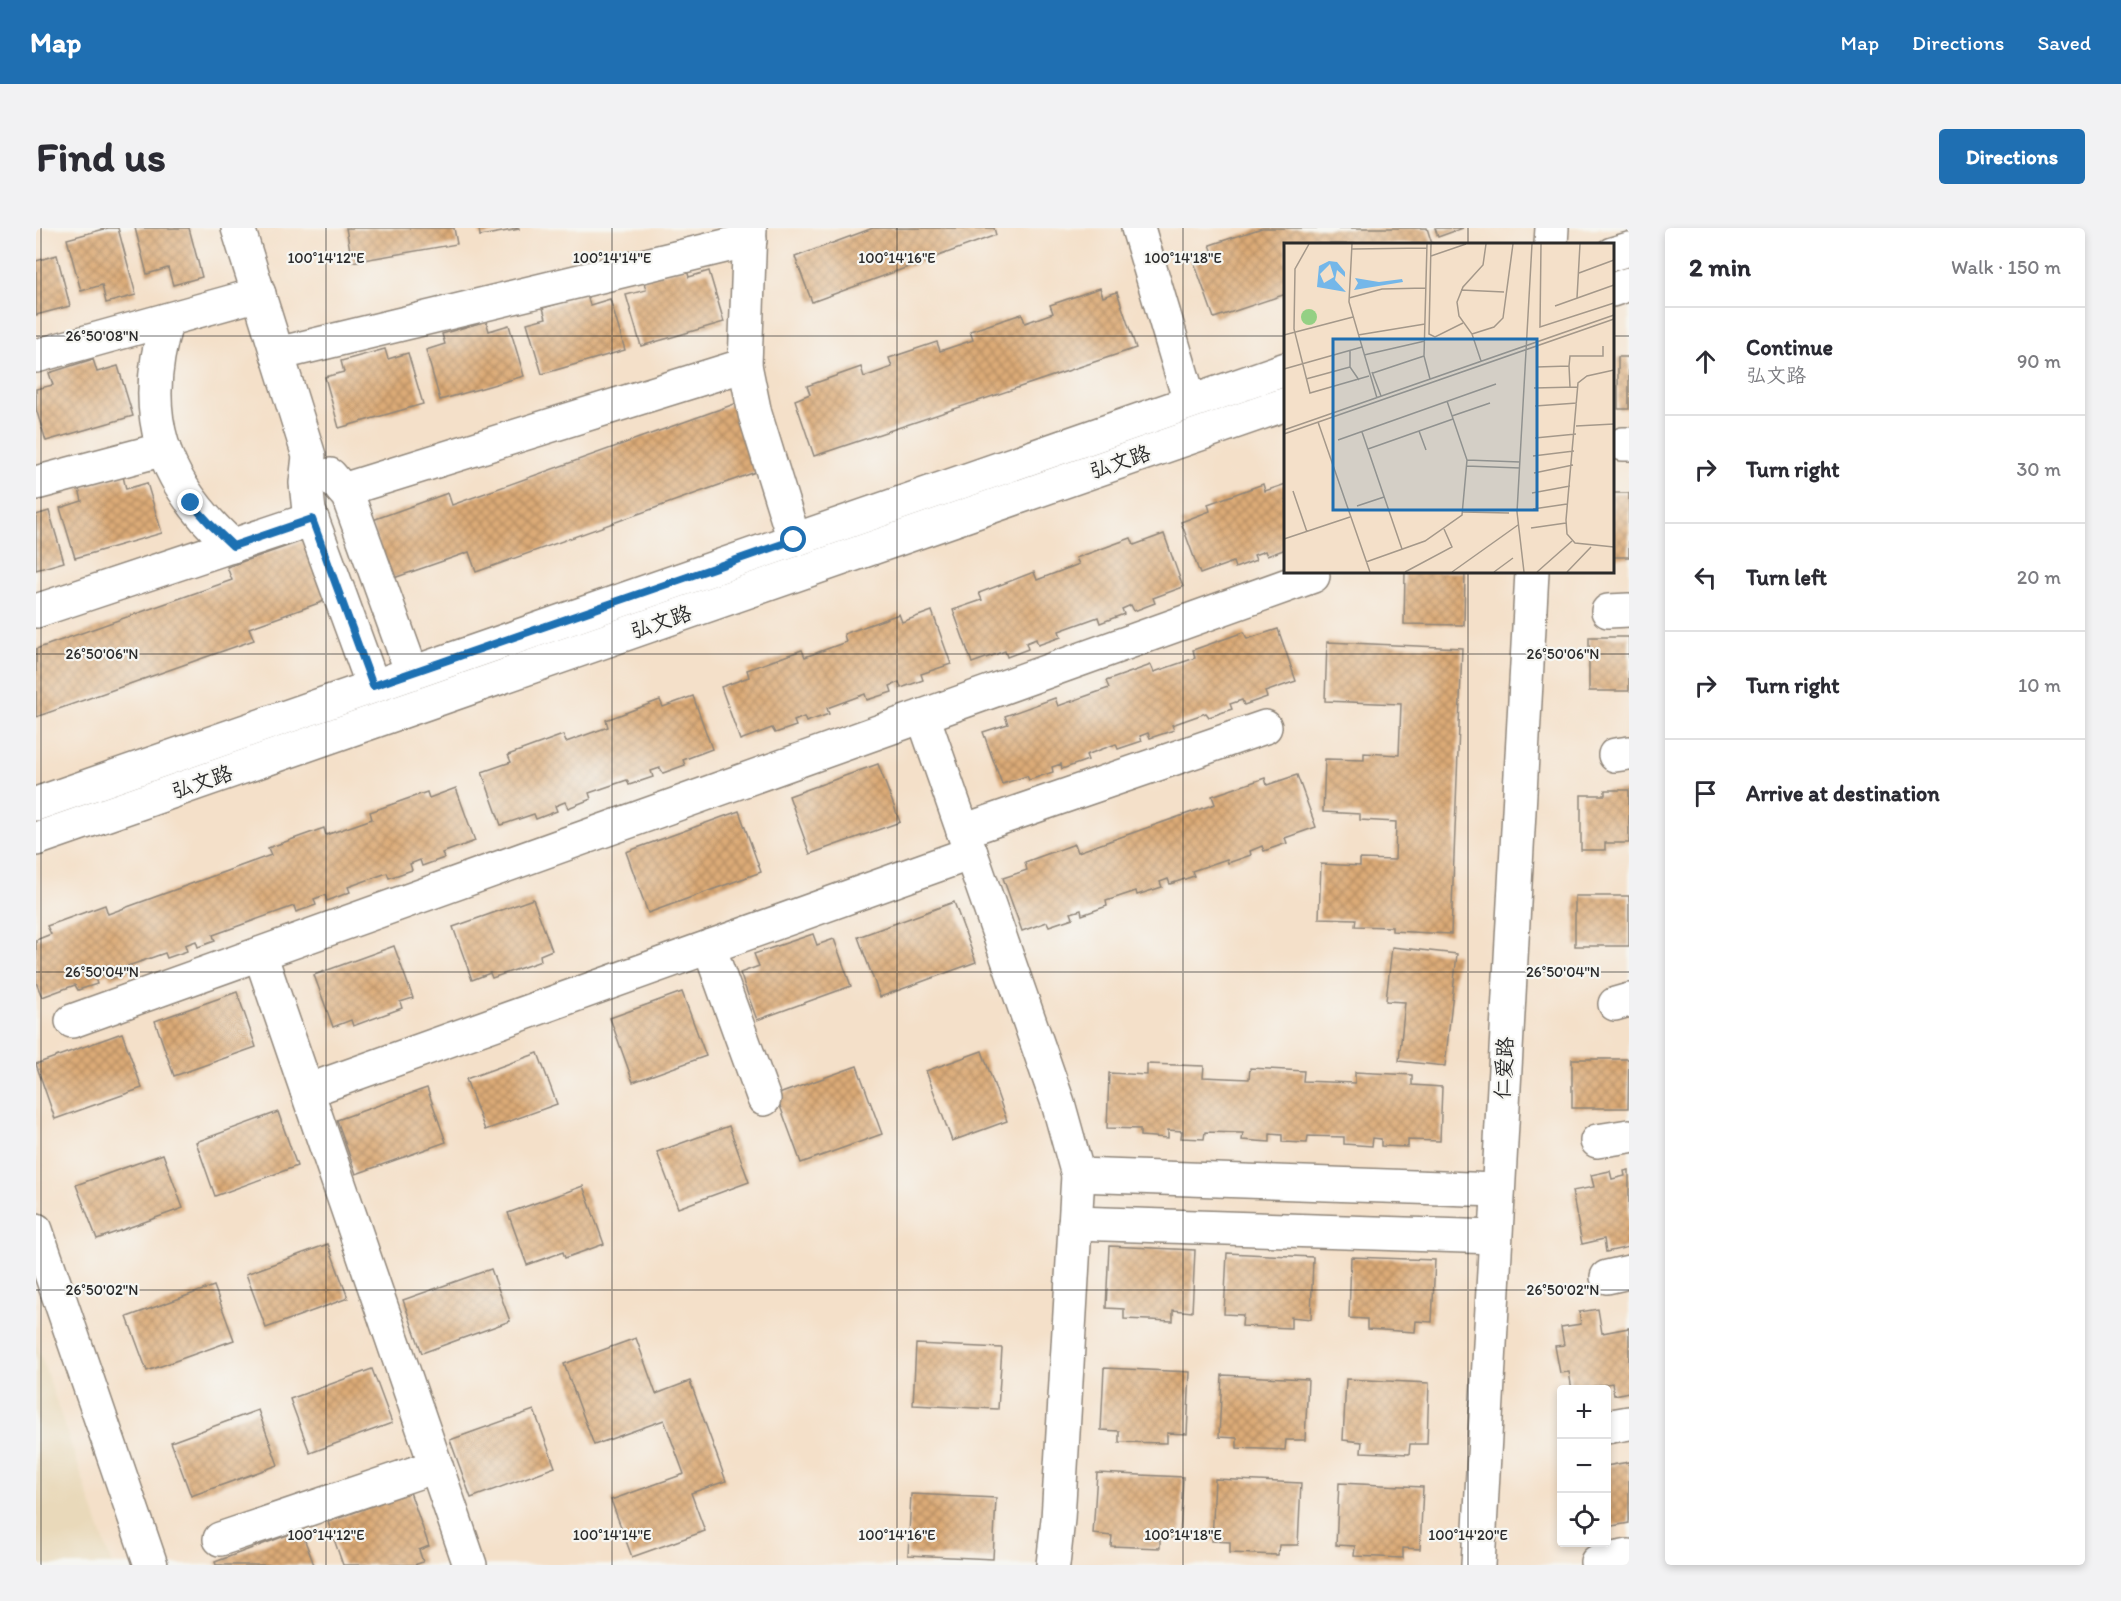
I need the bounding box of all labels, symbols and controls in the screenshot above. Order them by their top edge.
text: Map [30,25,81,59]
text: Map [1841,30,1879,55]
text: Directions [1912,30,2004,55]
text: Saved [2037,30,2091,55]
button: Directions [1939,129,2085,184]
text: Find us [36,131,166,182]
inset map [1284,243,1614,573]
text: 100°14'12"E [287,249,365,267]
text: 100°14'14"E [573,249,651,267]
text: 100°14'16"E [858,249,936,267]
text: 100°14'18"E [1144,249,1222,267]
text: 2 min [1689,251,1751,283]
text: Walk · 150 m [1951,255,2061,279]
text: 26°50'08"N [65,327,139,345]
text: Continue [1746,334,1833,361]
icon: ahead [1689,345,1722,378]
text: 90 m [2017,349,2061,373]
text: 弘文路 [1746,363,1806,387]
street label: 弘文路 [1086,439,1154,484]
icon: right [1689,453,1722,486]
text: Turn right [1746,456,1840,483]
text: 30 m [2016,457,2061,481]
route end [177,489,203,515]
route start [780,526,806,552]
icon: left [1689,561,1722,594]
text: Turn left [1746,564,1827,591]
text: 20 m [2017,565,2061,589]
street label: 弘文路 [627,599,695,644]
text: 26°50'06"N [66,645,138,663]
text: 26°50'06"N [1527,645,1599,663]
icon: right [1689,669,1722,702]
text: Turn right [1746,672,1840,699]
text: 10 m [2018,673,2061,697]
street label: 弘文路 [168,759,236,804]
icon: arrive [1689,777,1722,810]
text: Arrive at destination [1746,780,1940,807]
text: 26°50'04"N [65,963,139,981]
text: 26°50'04"N [1526,963,1600,981]
street label: 仁爱路 [1489,1036,1518,1100]
text: 26°50'02"N [66,1281,138,1299]
text: 26°50'02"N [1527,1281,1599,1299]
map controls [1557,1385,1611,1547]
button: + [1557,1385,1611,1439]
button: − [1557,1439,1611,1493]
button: locate [1557,1493,1611,1547]
text: 100°14'12"E [287,1526,365,1544]
text: 100°14'14"E [573,1526,651,1544]
text: 100°14'16"E [858,1526,936,1544]
text: 100°14'18"E [1144,1526,1222,1544]
text: 100°14'20"E [1428,1526,1508,1544]

